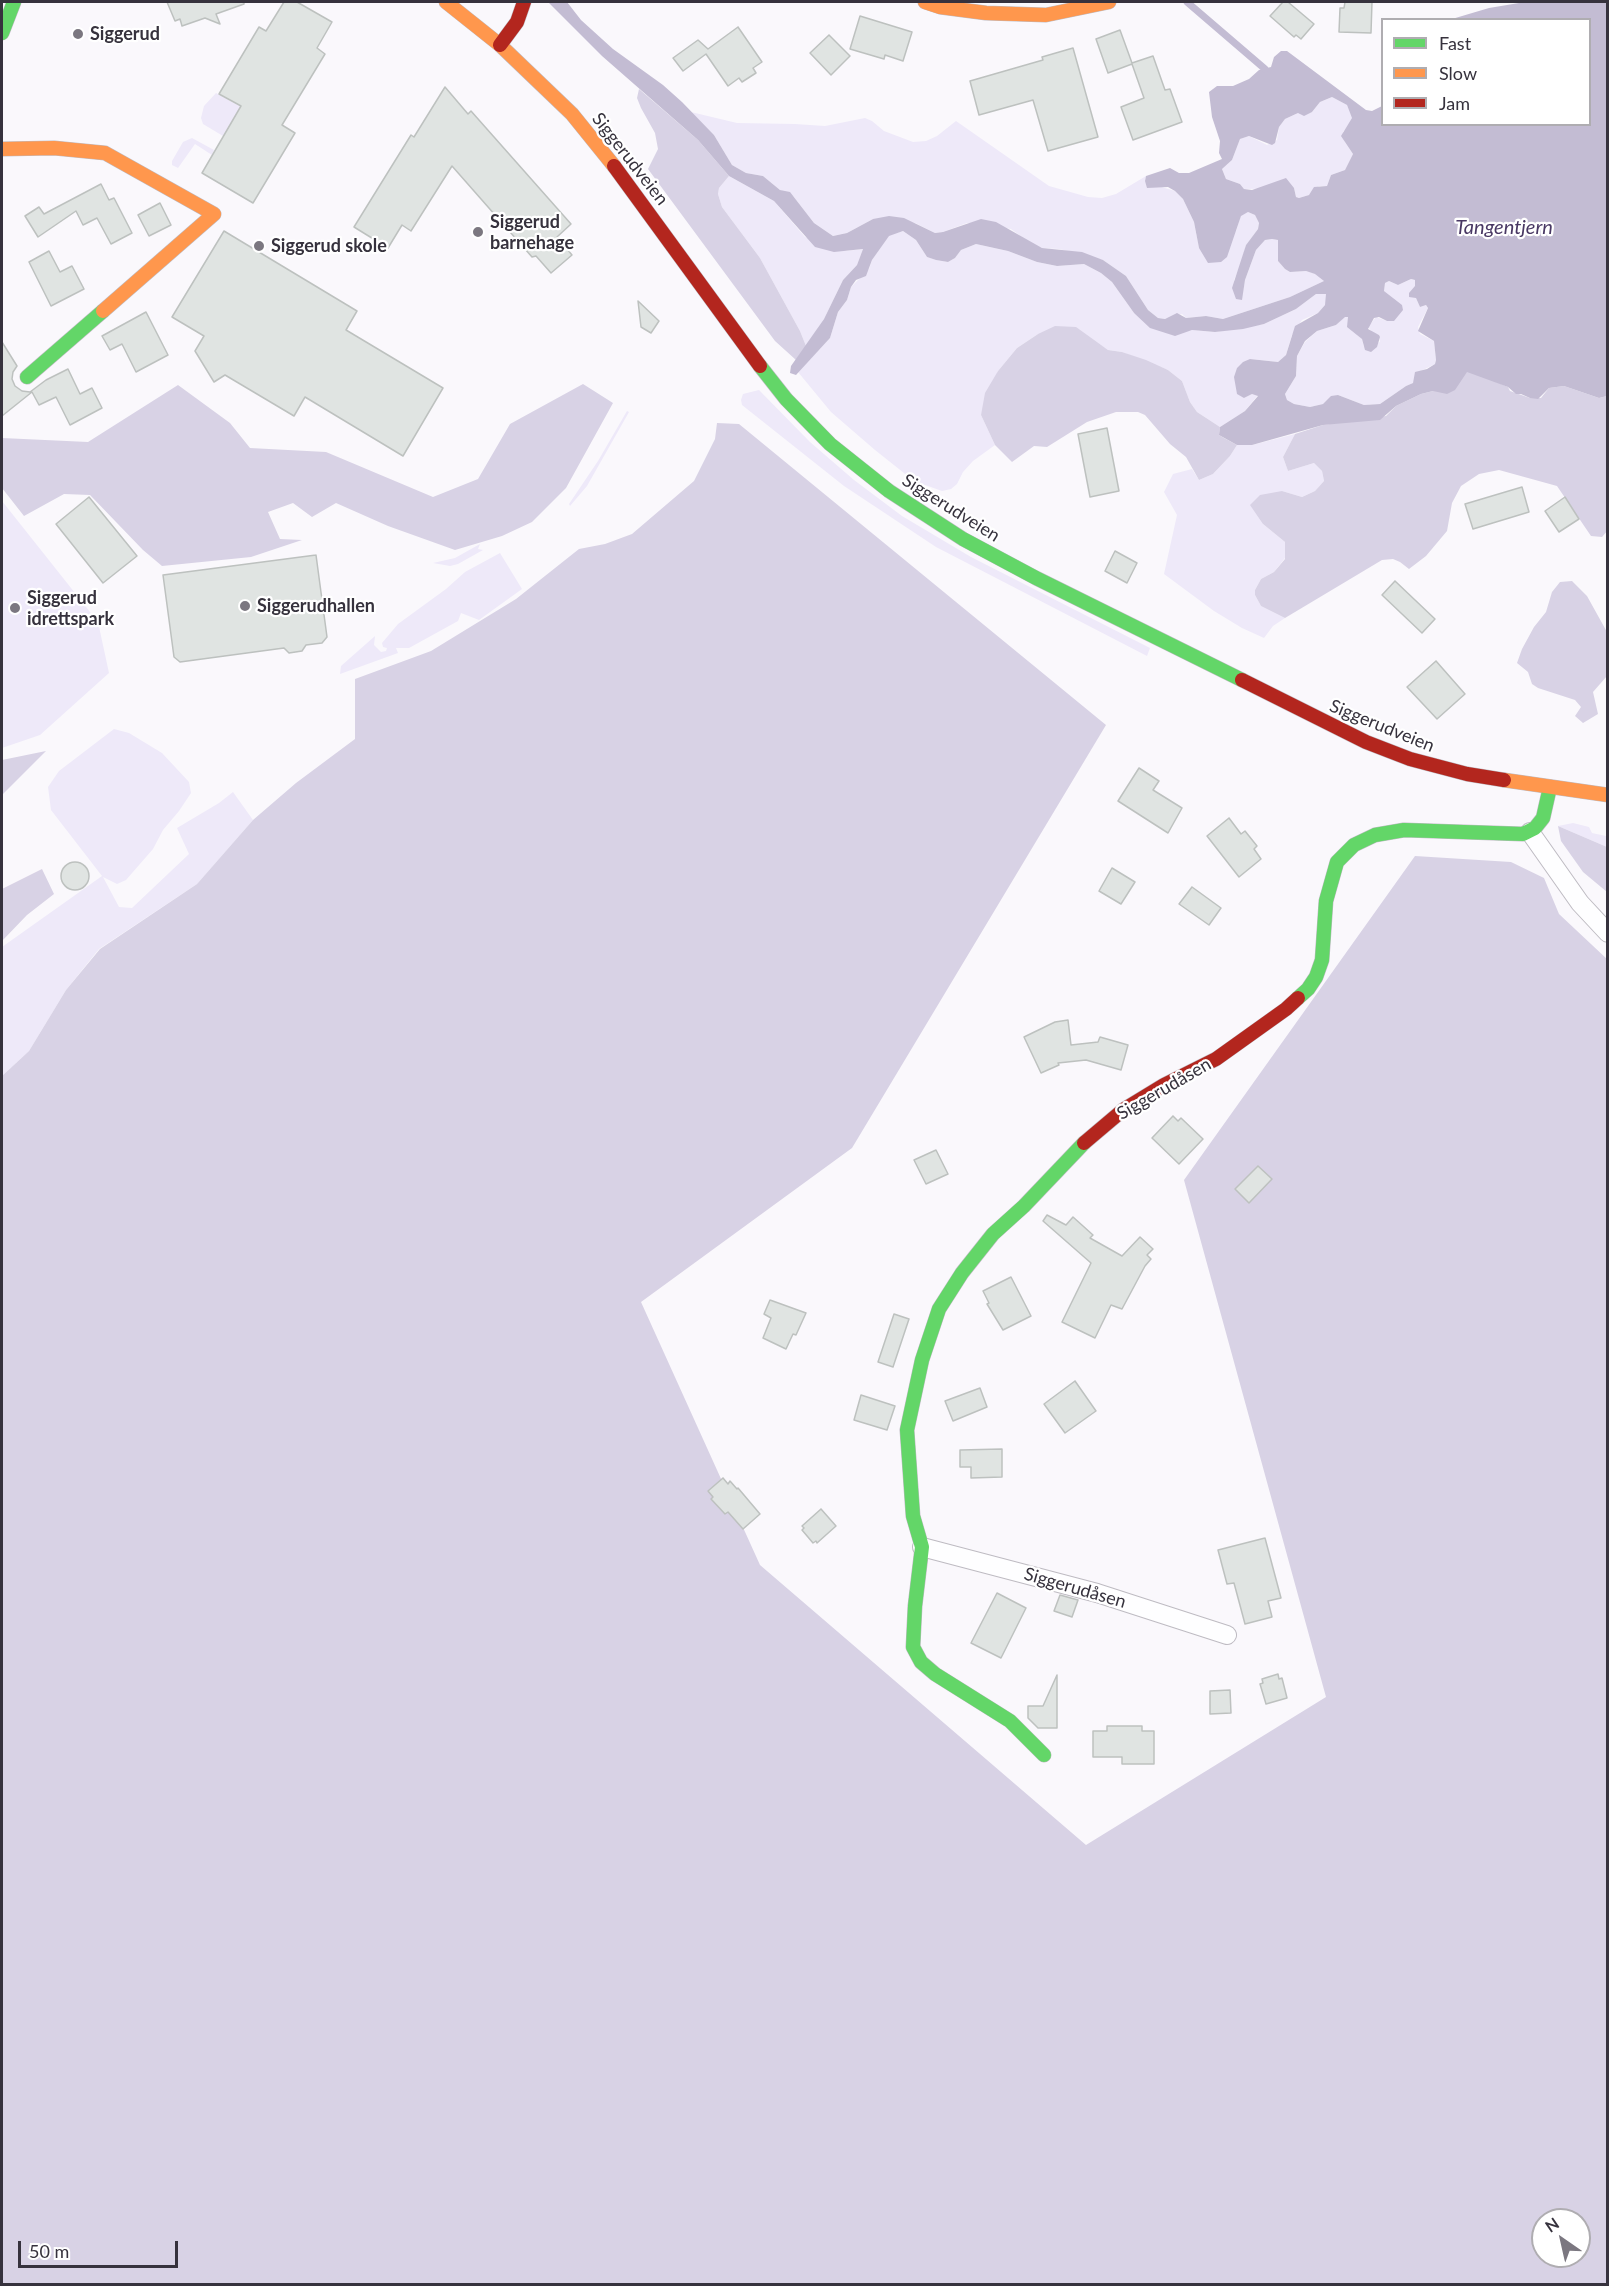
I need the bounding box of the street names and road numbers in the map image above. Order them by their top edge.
street label: Siggerudveien [587,109,673,209]
street label: Siggerudveien [898,469,1004,547]
street label: Siggerudveien [1326,695,1438,757]
street label: Siggerudåsen [1113,1053,1215,1125]
street label: Siggerudåsen [1022,1563,1128,1613]

